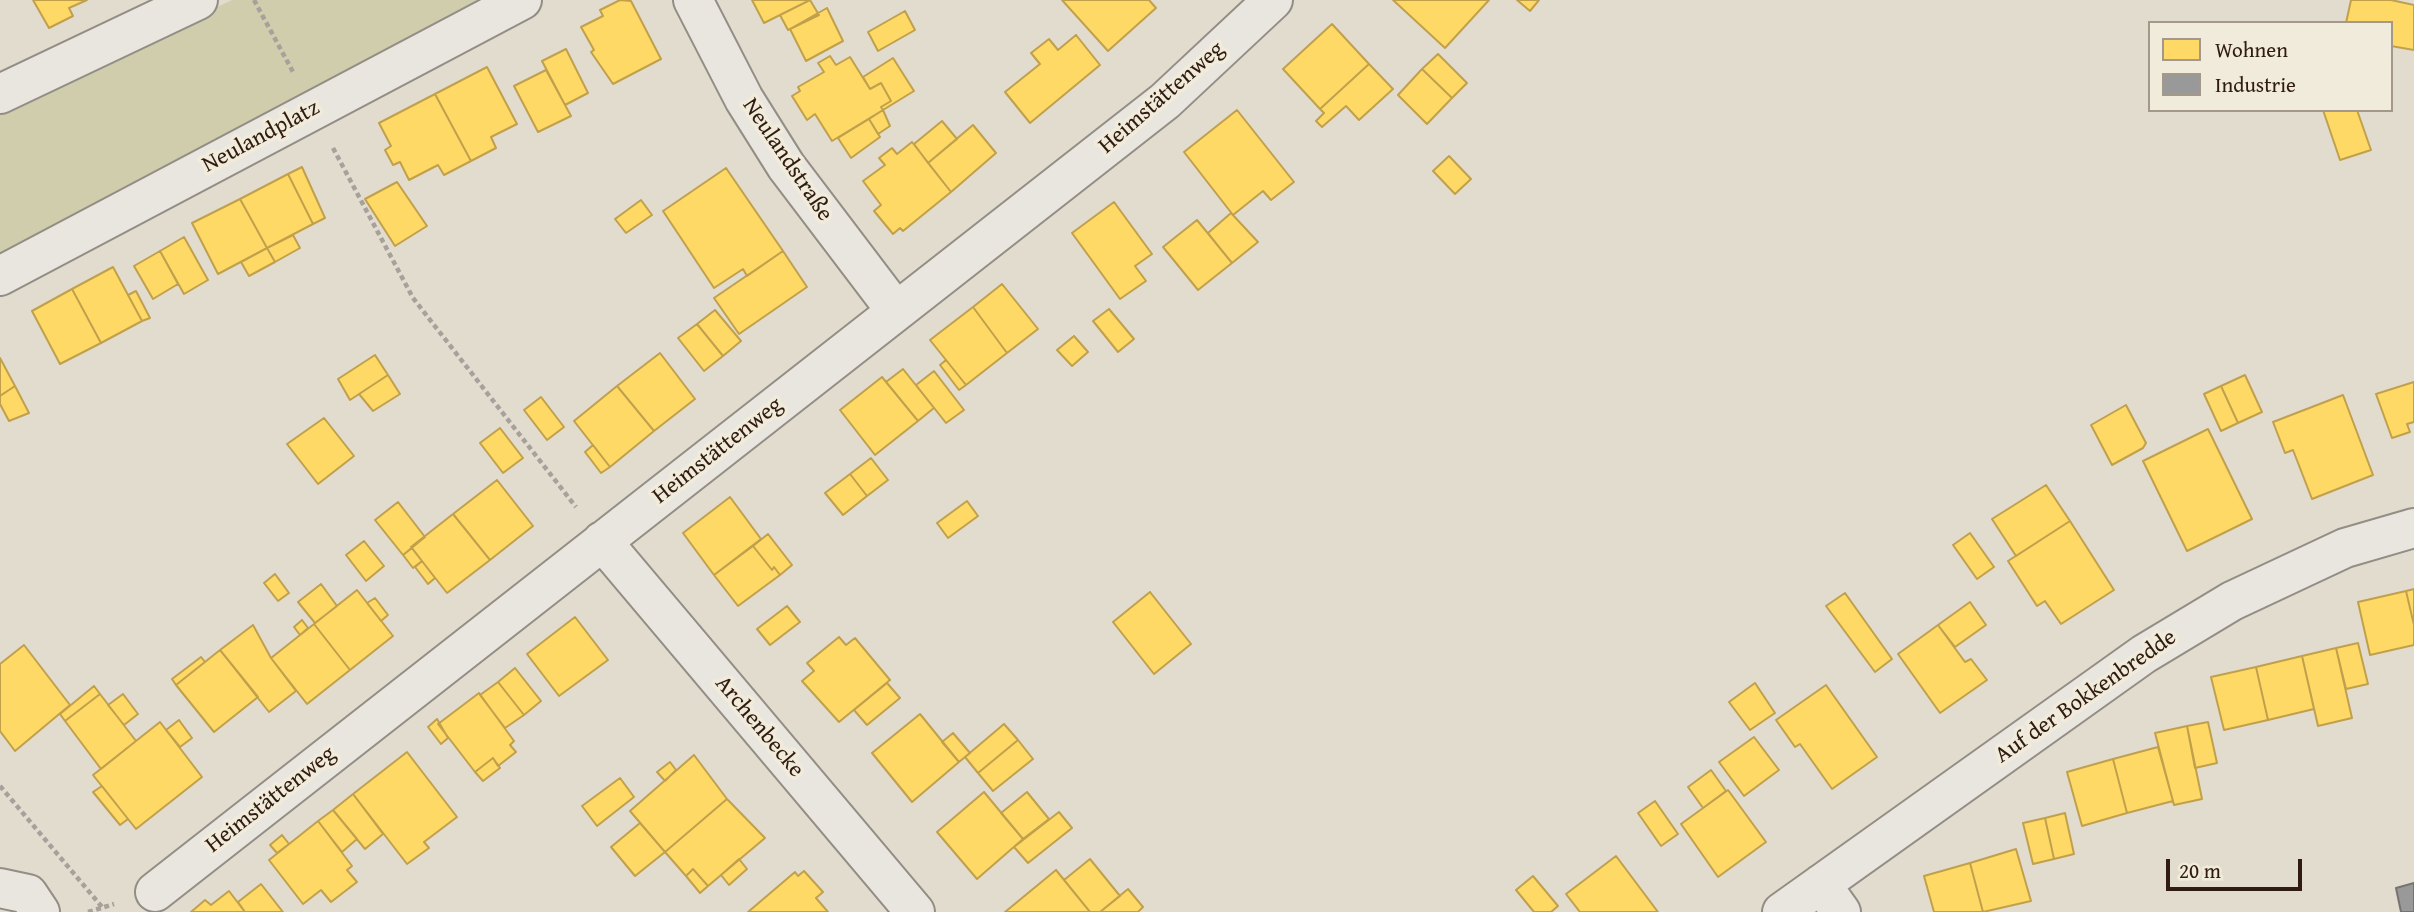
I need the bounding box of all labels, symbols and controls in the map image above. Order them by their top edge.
legend [2148,21,2393,112]
text: Wohnen [2215,34,2288,65]
street label: Heimstättenweg [1094,36,1230,160]
text: Industrie [2215,69,2296,100]
street label: Neulandstraße [736,93,838,227]
street label: Neulandplatz [198,95,324,179]
street label: Heimstättenweg [647,392,789,510]
street label: Auf der Bokkenbredde [1990,624,2182,770]
street label: Archenbecke [709,671,809,783]
street label: Heimstättenweg [200,741,342,859]
scale bar [2169,846,2306,890]
text: 20 m [2179,855,2221,886]

